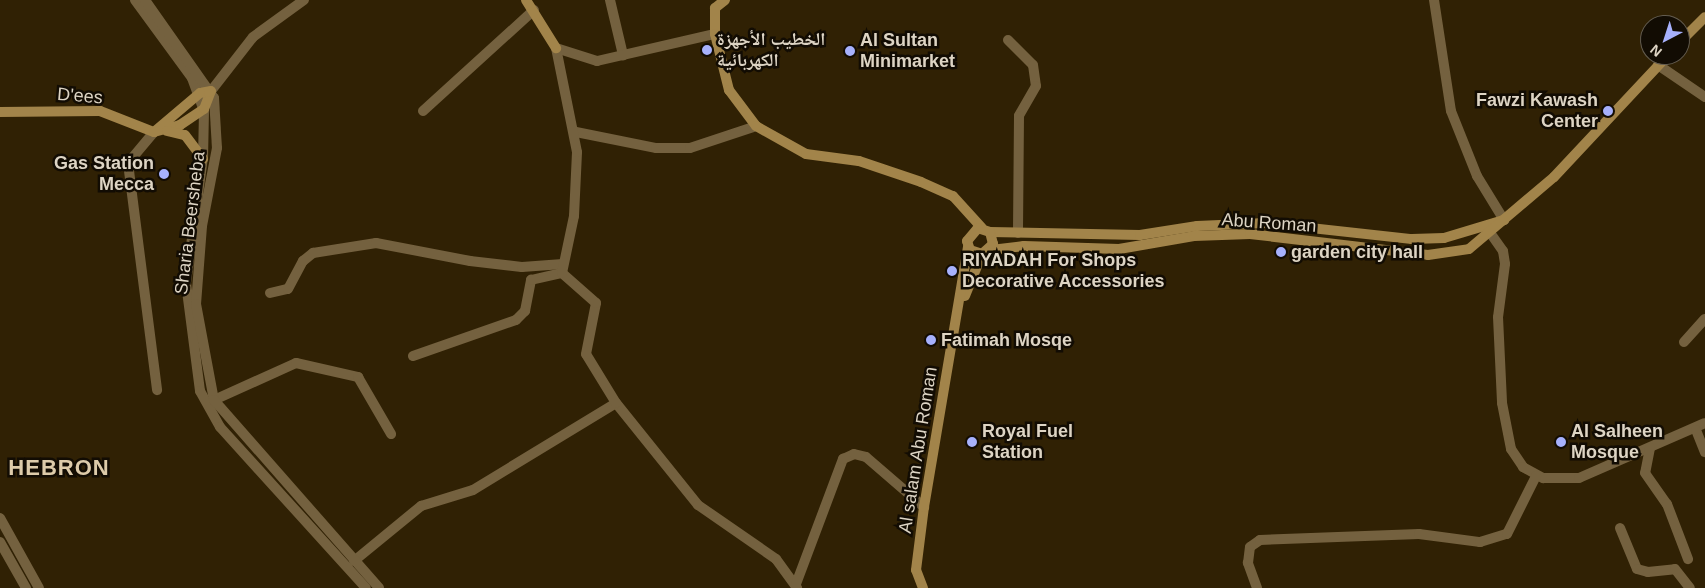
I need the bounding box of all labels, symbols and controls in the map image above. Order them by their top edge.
north arrow [1640,15,1690,65]
place label: الخطيب الأجهزة الكهربائية [717,29,825,72]
place label: Al Sultan Minimarket [860,30,955,72]
text: N [1647,41,1665,60]
marker: الخطيب الأجهزة الكهربائية [701,44,713,56]
marker: Al Sultan Minimarket [844,45,856,57]
street label: D'ees [56,83,104,109]
place label: Fawzi Kawash Center [1476,90,1598,132]
marker: Fawzi Kawash Center [1602,105,1614,117]
street label: Sharia Beersheba [171,150,209,296]
place label: Gas Station Mecca [54,153,154,195]
marker: Gas Station Mecca [158,168,170,180]
street label: Abu Roman [1221,209,1317,237]
place label: garden city hall [1291,241,1423,263]
marker: garden city hall [1275,246,1287,258]
place label: RIYADAH For Shops Decorative Accessories [962,250,1165,292]
marker: RIYADAH For Shops Decorative Accessories [946,265,958,277]
place label: Fatimah Mosqe [941,329,1072,351]
marker: Fatimah Mosqe [925,334,937,346]
street label: Al salam Abu Roman [894,365,942,535]
place label: Royal Fuel Station [982,421,1073,464]
place label: Al Salheen Mosque [1571,421,1663,464]
marker: Royal Fuel Station [966,436,978,448]
marker: Al Salheen Mosque [1555,436,1567,448]
district label: HEBRON [8,455,110,481]

